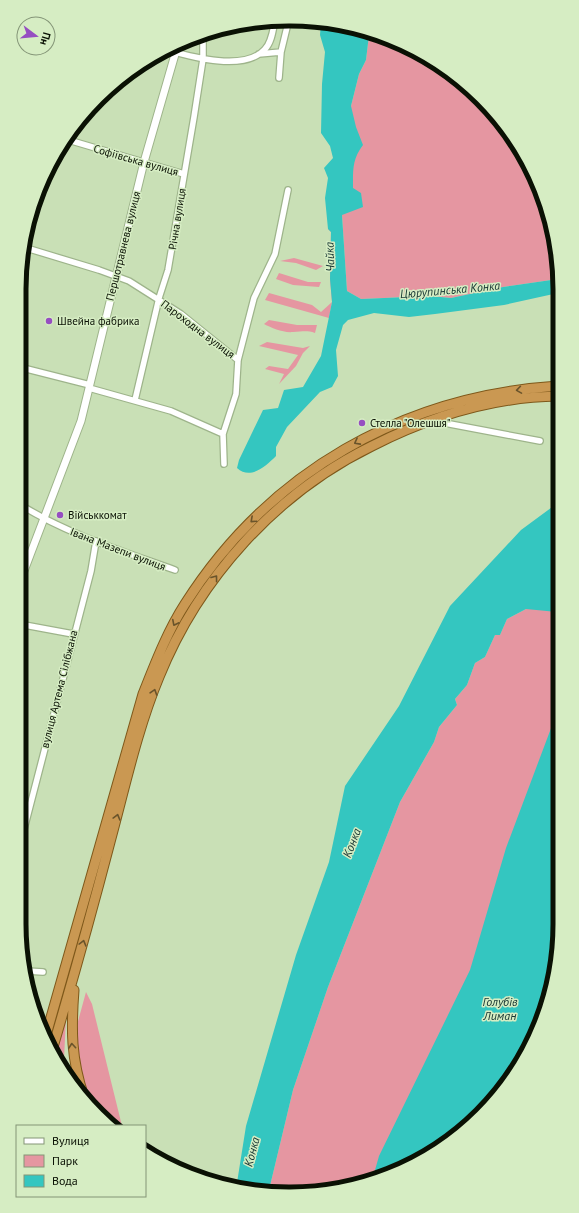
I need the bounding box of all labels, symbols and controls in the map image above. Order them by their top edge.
north arrow [16,16,56,56]
text: Пн [37,31,54,47]
street label: Софіївська вулиця [92,141,180,179]
street label: Річна вулиця [165,187,189,251]
street label: Першотравнева вулиця [103,190,143,302]
water label: Чайка [321,242,338,272]
water label: Цюрупинська Конка [399,278,501,301]
street label: Пароходна вулиця [158,297,238,361]
place label: Швейна фабрика [57,314,140,328]
marker: Швейна фабрика [44,316,54,326]
one-way arrow [516,385,522,394]
place label: Стелла "Олешшя" [370,416,451,430]
marker: Стелла "Олешшя" [357,418,367,428]
one-way arrow [354,438,361,445]
place label: Військкомат [68,508,127,522]
marker: Військкомат [55,510,65,520]
one-way arrow [250,515,258,522]
street label: Івана Мазепи вулиця [68,524,168,574]
one-way arrow [210,576,217,583]
one-way arrow [172,619,179,626]
street label: вулиця Артема Сілібжана [38,629,80,749]
one-way arrow [149,689,157,696]
one-way arrow [112,814,121,821]
water label: Конка [339,826,364,859]
one-way arrow [79,939,87,946]
water label: Голубів Лиман [482,994,518,1023]
one-way arrow [68,1043,77,1049]
legend [16,1125,146,1197]
text: Вулиця [52,1133,89,1148]
water label: Конка [240,1135,263,1168]
text: Парк [52,1153,78,1168]
text: Вода [52,1173,78,1188]

